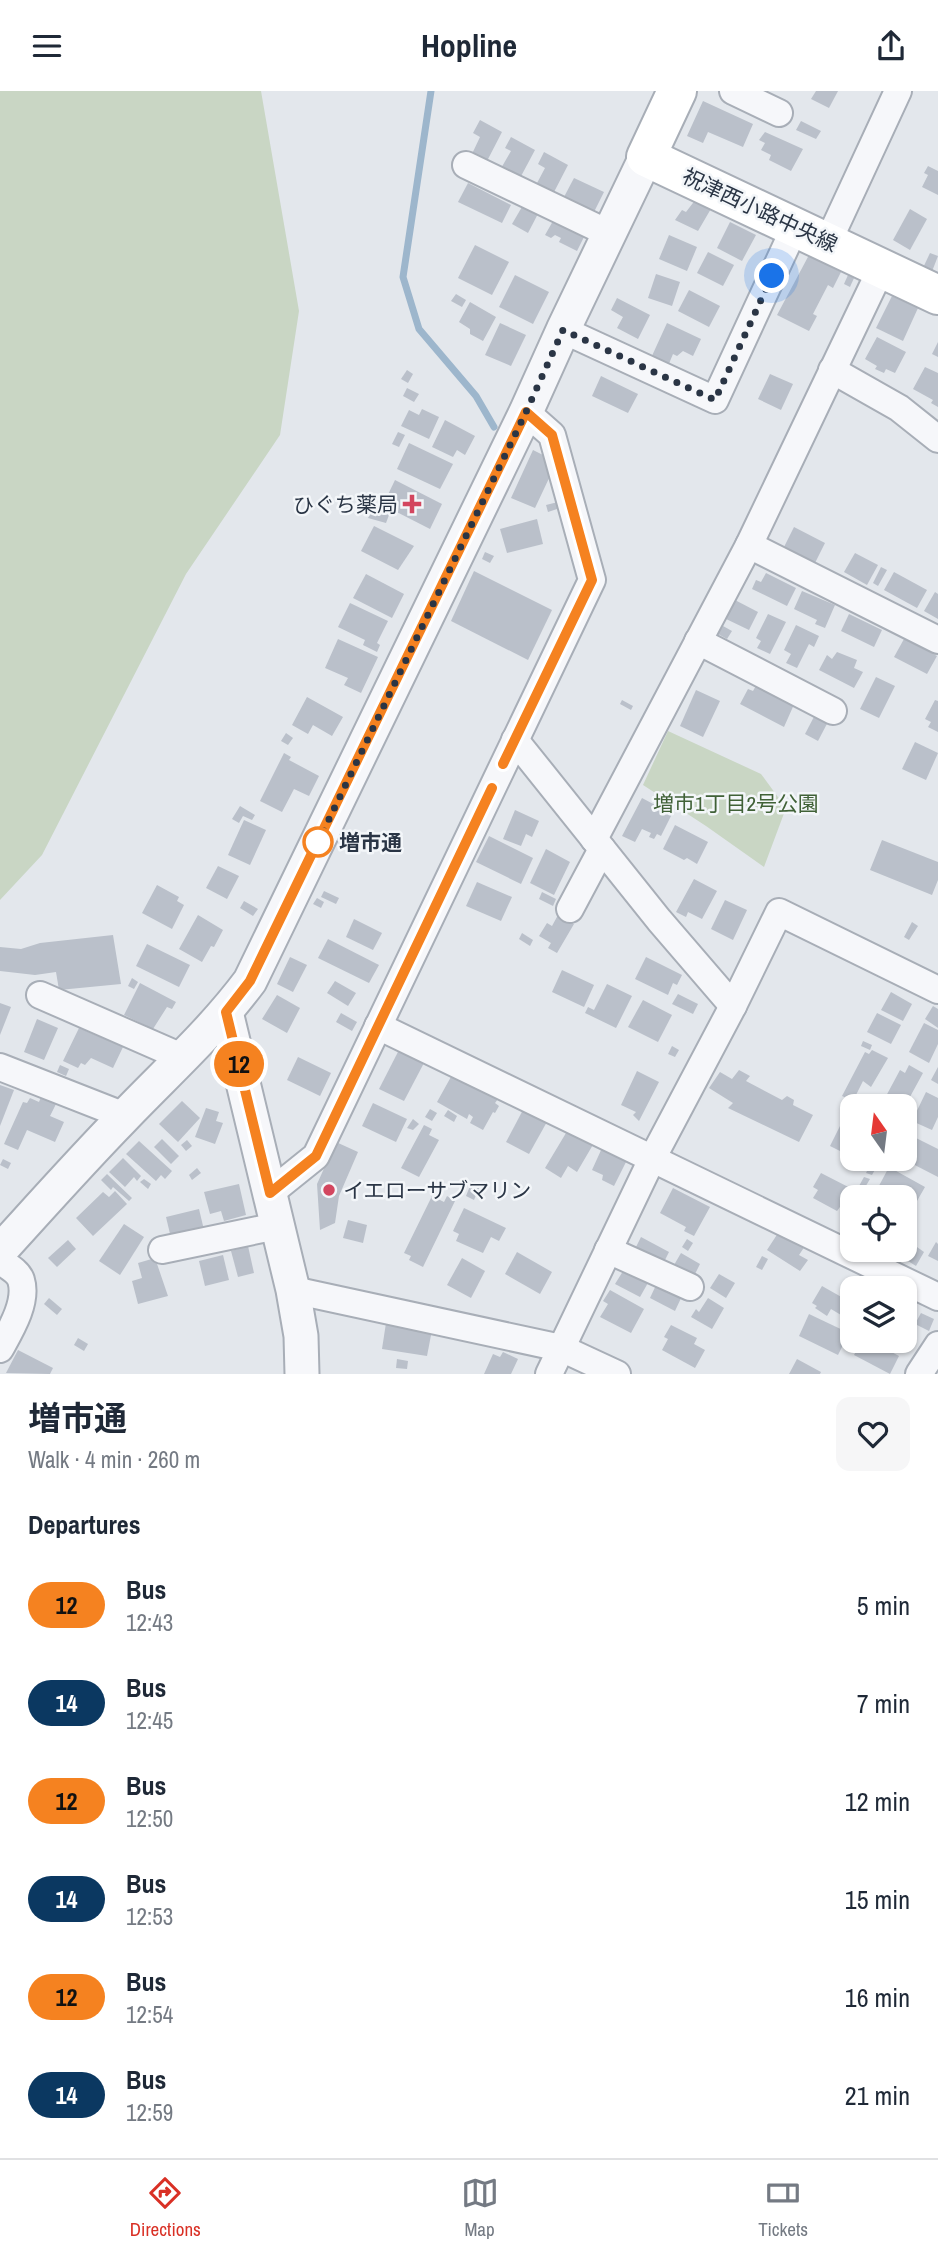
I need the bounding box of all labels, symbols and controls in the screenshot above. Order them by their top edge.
text: Hopline [421,24,517,67]
icon: menu [28,27,66,65]
icon: share [872,27,910,65]
street label: 祝津西小路中央線 [678,161,842,259]
your location [754,258,789,293]
place label: ひぐち薬局 [293,490,398,519]
marker: ひぐち薬局 [404,496,420,512]
park label: 増市1丁目2号公園 [653,789,819,818]
marker: 増市通 [303,827,333,857]
place label: 増市通 [339,828,402,857]
line badge: 12 [208,1041,270,1087]
text: 12 [228,1048,250,1080]
north arrow [840,1094,917,1171]
map controls [840,1094,917,1353]
place label: イエローサブマリン [343,1176,531,1205]
marker: イエローサブマリン [321,1182,337,1198]
button: locate [840,1185,917,1262]
button: layers [840,1276,917,1353]
text: 増市通 [28,1396,127,1440]
button: heart [836,1397,910,1471]
text: Walk · 4 min · 260 m [28,1444,200,1475]
text: Departures [28,1507,141,1542]
text: Bus [126,1572,166,1607]
text: 5 min [857,1588,910,1623]
text: 12 [56,1589,77,1621]
text: 12:43 [126,1607,173,1638]
text: Bus [126,1670,166,1705]
text: 7 min [857,1686,910,1721]
text: 14 [56,1687,77,1719]
text: 12:45 [126,1705,173,1736]
text: Bus [126,1768,166,1803]
text: 12 min [845,1784,910,1819]
text: 12 [56,1785,77,1817]
text: 12:50 [126,1803,173,1834]
text: Bus [126,1866,166,1901]
text: 15 min [845,1882,910,1917]
text: 14 [56,1883,77,1915]
text: 12:53 [126,1901,173,1932]
text: Bus [126,1964,166,1999]
text: 16 min [845,1980,910,2015]
text: 12 [56,1981,77,2013]
text: 12:54 [126,1999,173,2030]
text: Bus [126,2062,166,2097]
text: 21 min [845,2078,910,2113]
text: 14 [56,2079,77,2111]
text: 12:59 [126,2097,173,2128]
tab: Directions [130,2174,201,2242]
tab: Map [461,2174,499,2242]
tab: Tickets [758,2174,808,2242]

